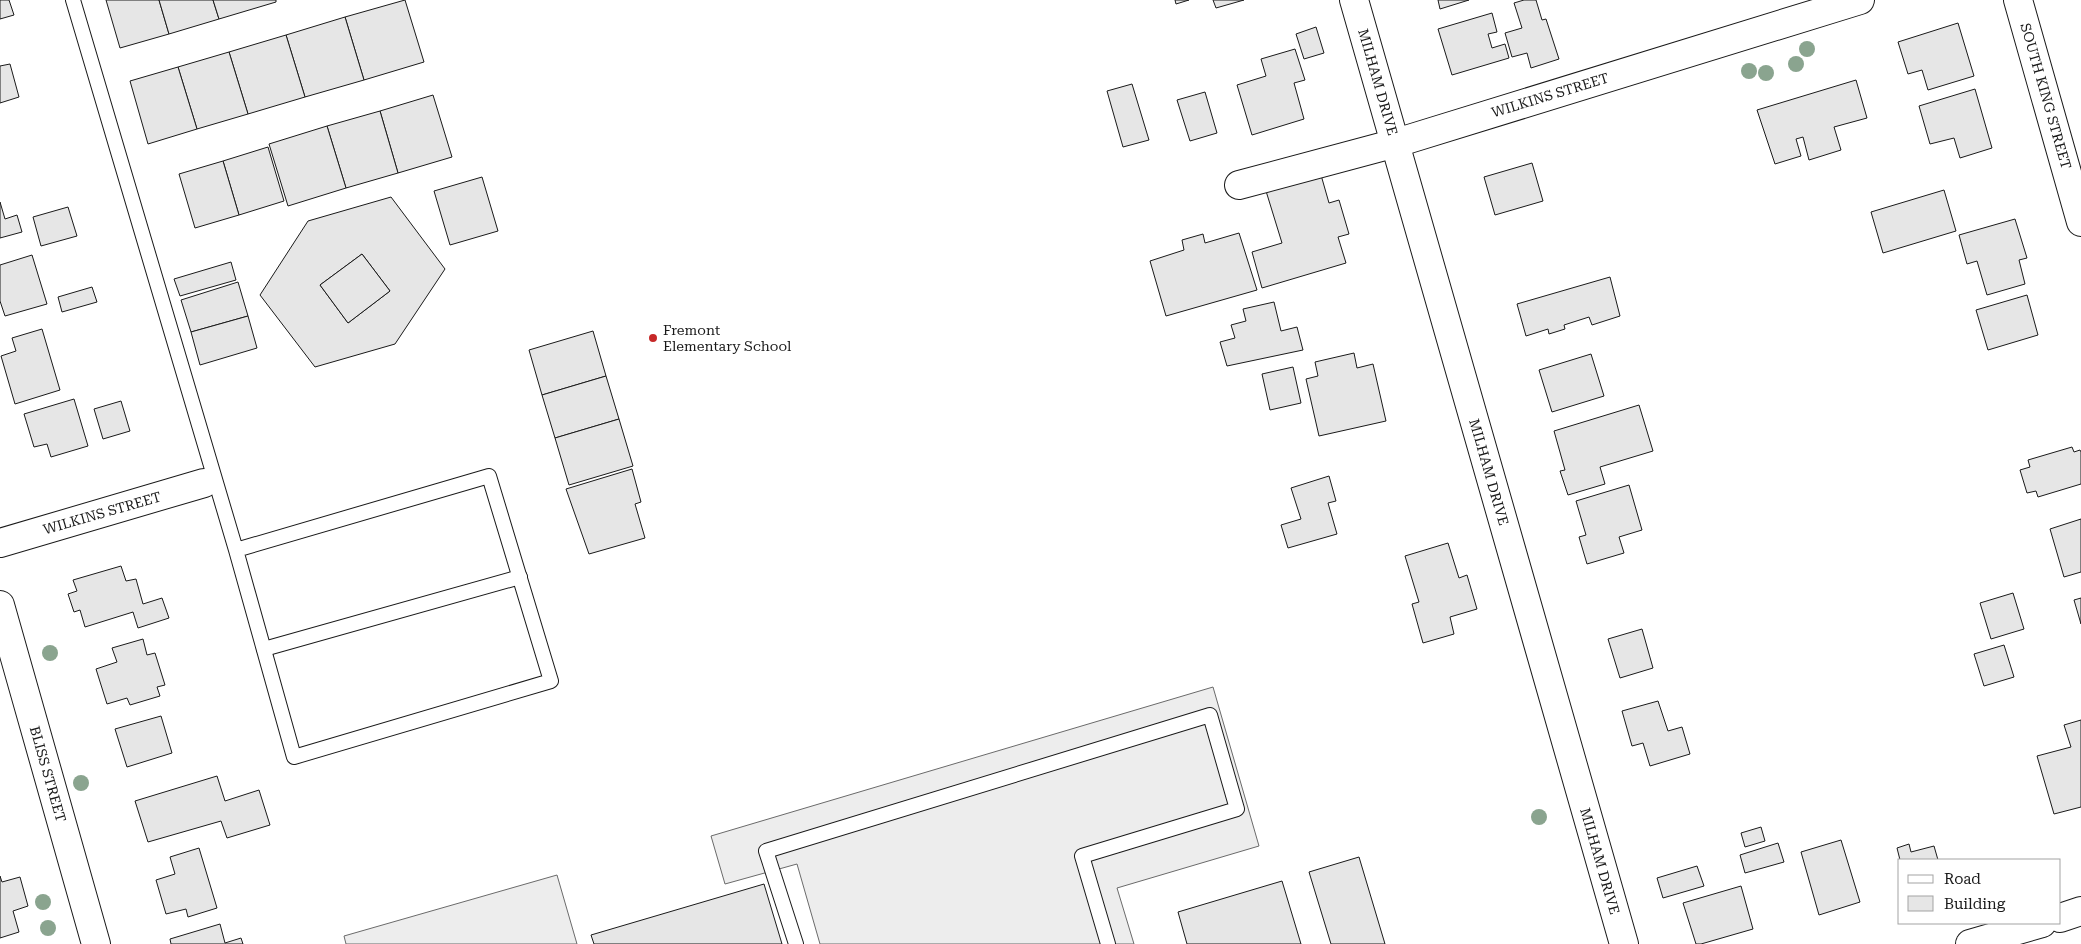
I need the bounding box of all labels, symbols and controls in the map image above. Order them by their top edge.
street label: SOUTH KING STREET [2017,21,2075,171]
street label: MILHAM DRIVE [1355,27,1401,137]
street label: WILKINS STREET [1489,70,1611,120]
place label: Fremont Elementary School [663,322,792,354]
marker: Fremont Elementary School [647,332,659,344]
street label: MILHAM DRIVE [1466,417,1512,527]
street label: WILKINS STREET [41,489,163,537]
street label: BLISS STREET [27,724,69,824]
street label: MILHAM DRIVE [1577,806,1623,916]
legend [1898,859,2061,924]
text: Road [1944,870,1981,888]
text: Building [1944,895,2006,913]

